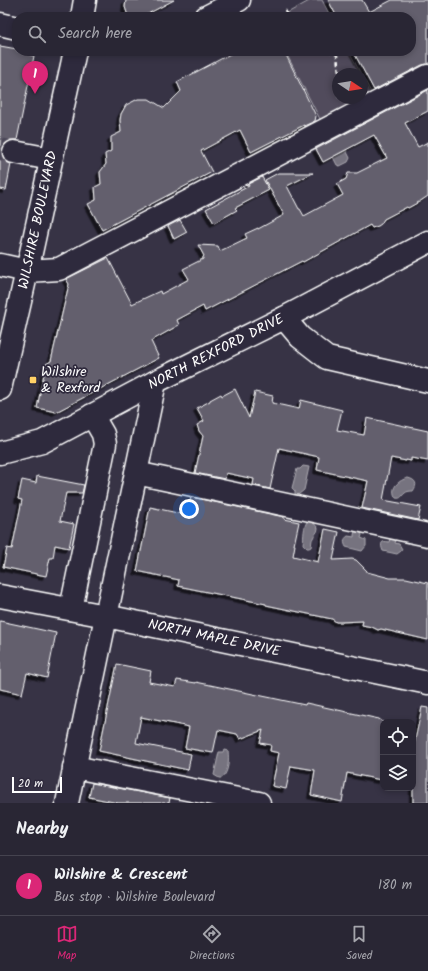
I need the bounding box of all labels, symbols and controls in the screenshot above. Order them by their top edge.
search box [12,12,416,56]
text: Search here [58,22,132,46]
icon: search [26,23,48,45]
pin: 1 [22,61,48,94]
north arrow [332,68,368,104]
street label: WILSHIRE BOULEVARD [13,149,63,291]
street label: NORTH REXFORD DRIVE [144,308,288,396]
place label: Wilshire & Rexford [41,361,101,399]
marker: Wilshire & Rexford [28,375,38,385]
your location [179,499,199,519]
street label: NORTH MAPLE DRIVE [146,613,283,663]
map controls [380,719,416,791]
button: locate [380,719,416,755]
button: layers [380,755,416,791]
scale bar [12,775,62,794]
text: 20 m [18,775,43,793]
text: Nearby [16,816,68,843]
text: Wilshire & Crescent [54,863,188,887]
text: 1 [27,875,31,896]
text: 180 m [378,875,412,896]
text: Bus stop · Wilshire Boulevard [54,887,215,908]
tab: Map [56,923,78,965]
tab: Directions [189,923,235,965]
tab: Saved [346,923,372,965]

